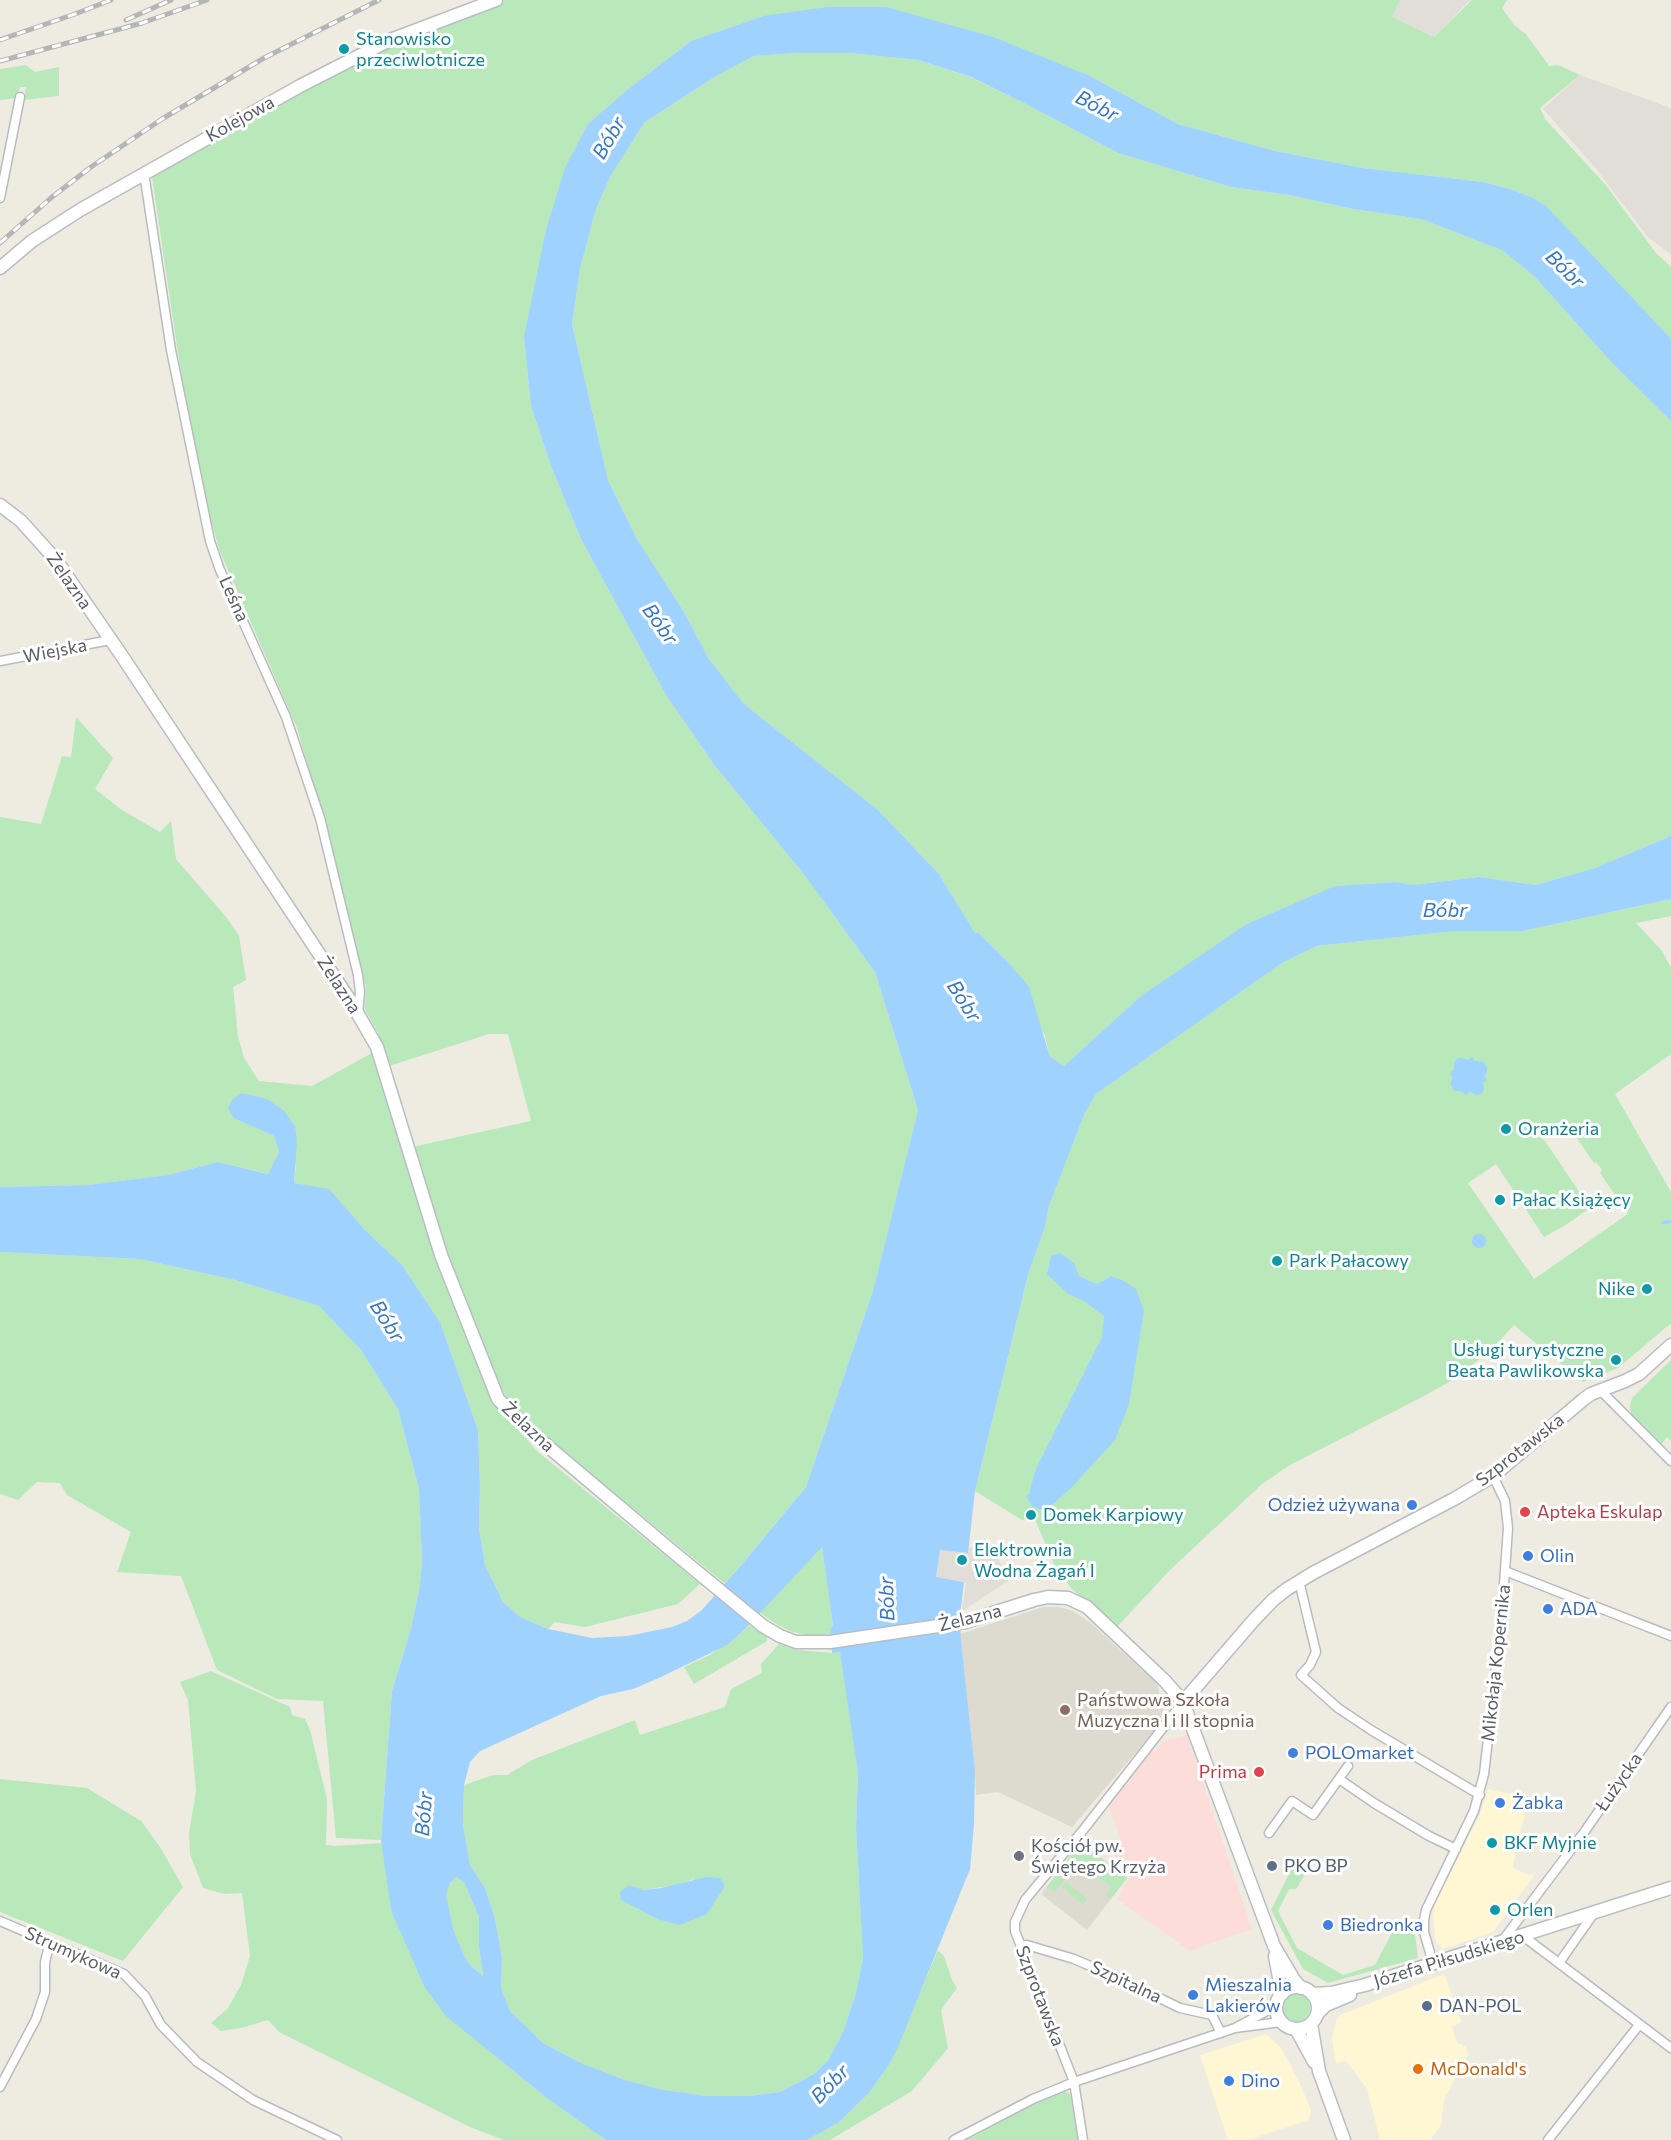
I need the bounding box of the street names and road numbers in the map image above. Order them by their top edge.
street label: Kolejowa [202,91,278,147]
street label: Żelazna [42,548,96,614]
street label: Leśna [214,573,254,625]
street label: Wiejska [21,634,89,668]
street label: Żelazna [312,952,366,1018]
street label: Żelazna [497,1397,559,1457]
street label: Szprotawska [1472,1409,1568,1491]
street label: Mikołaja Kopernika [1477,1583,1515,1743]
street label: Żelazna [936,1600,1004,1636]
street label: Łużycka [1591,1749,1647,1815]
street label: Strumykowa [21,1922,125,1984]
street label: Józefa Piłsudskiego [1371,1926,1527,1992]
street label: Szprotawska [1011,1943,1069,2049]
street label: Szpitalna [1087,1956,1165,2008]

